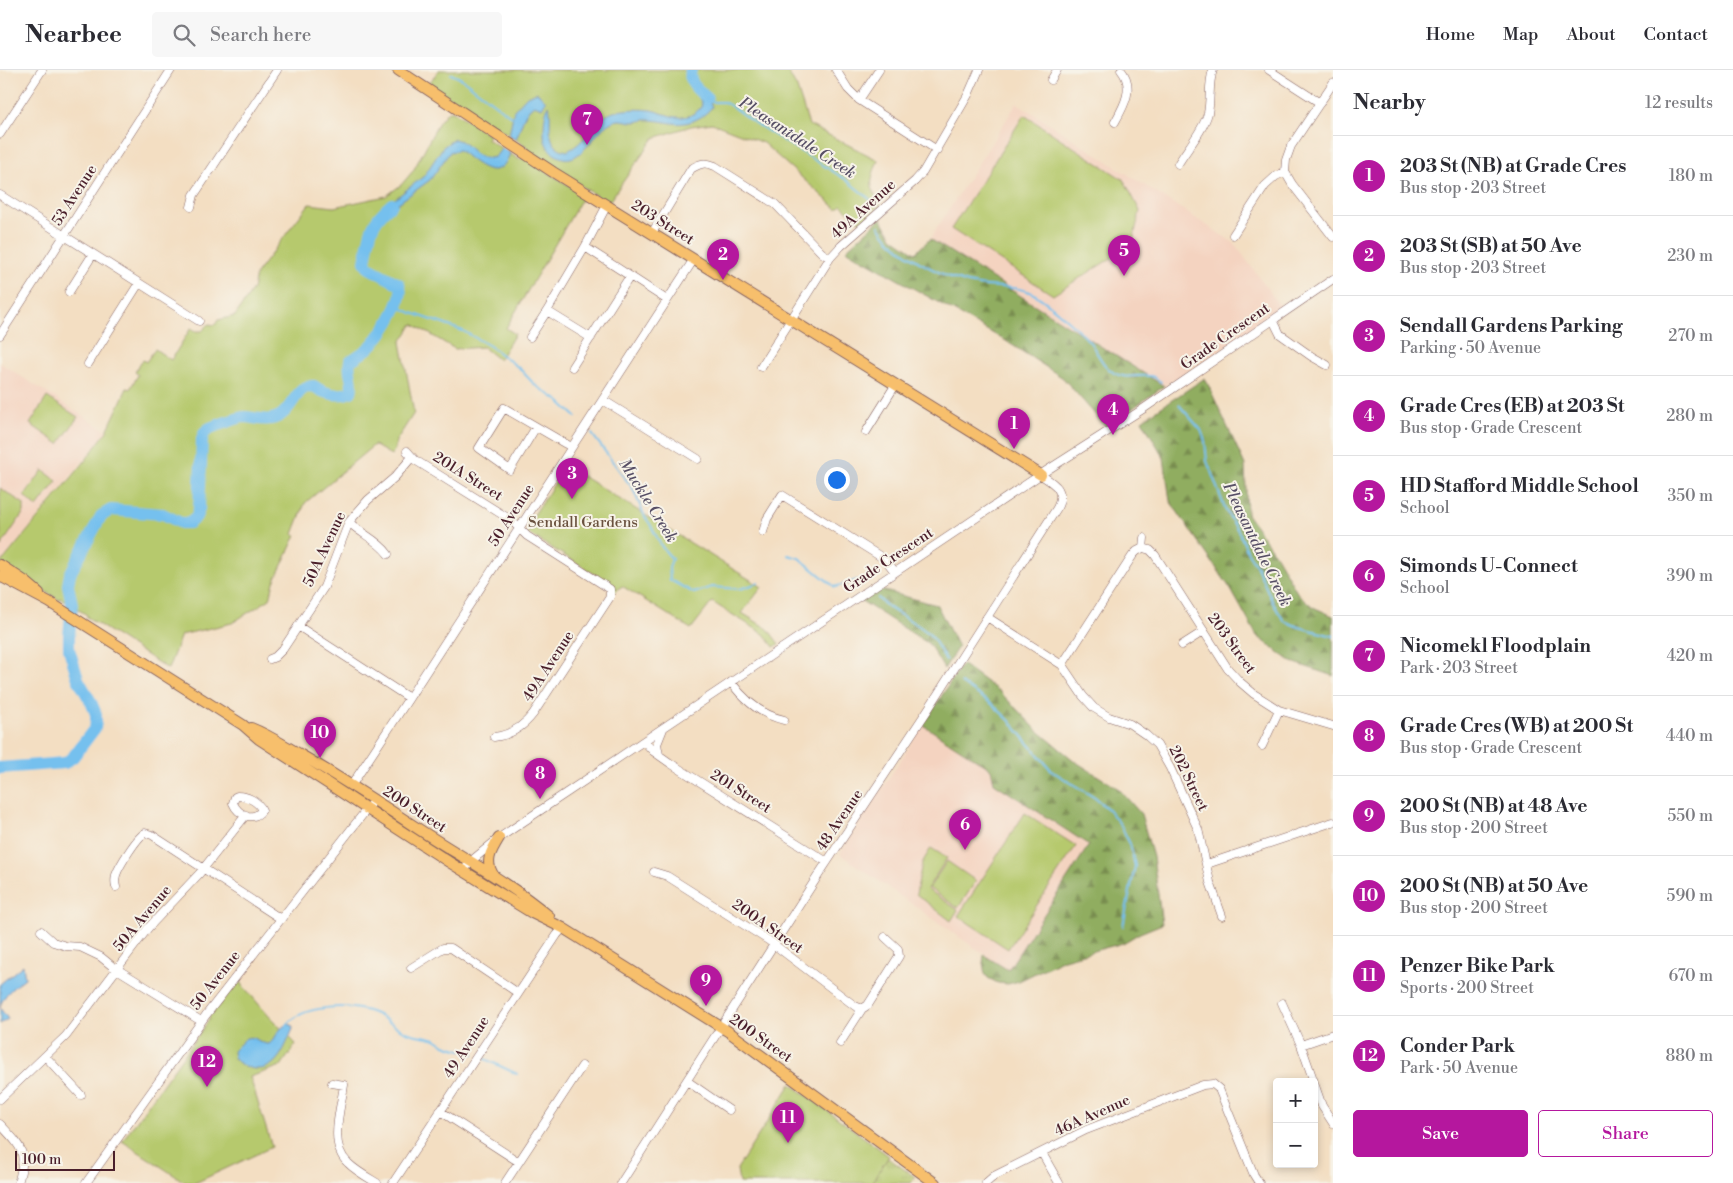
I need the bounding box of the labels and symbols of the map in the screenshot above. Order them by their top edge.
water label: Pleasantdale Creek [734,92,860,183]
pin: 7 [571,104,603,145]
street label: 53 Avenue [48,161,101,229]
street label: 49A Avenue [827,175,900,243]
street label: 203 Street [628,196,698,250]
pin: 5 [1108,235,1140,276]
pin: 2 [707,239,739,280]
street label: Grade Crescent [1177,298,1274,374]
pin: 4 [1097,394,1129,435]
pin: 1 [998,408,1030,449]
street label: 201A Street [429,448,507,506]
water label: Muckle Creek [614,455,682,546]
pin: 3 [556,458,588,499]
your location [824,467,850,493]
water label: Pleasantdale Creek [1218,478,1296,610]
street label: 50 Avenue [484,480,539,550]
street label: 50A Avenue [299,508,350,590]
park label: Sendall Gardens [528,513,638,532]
street label: Grade Crescent [840,523,937,597]
street label: 203 Street [1203,609,1260,678]
street label: 49A Avenue [518,627,578,705]
pin: 10 [304,717,336,758]
street label: 202 Street [1165,742,1213,815]
pin: 8 [524,758,556,799]
street label: 201 Street [707,765,775,818]
street label: 200 Street [379,782,451,837]
street label: 48 Avenue [812,786,867,855]
pin: 6 [949,809,981,850]
street label: 50A Avenue [109,881,176,955]
street label: 200A Street [728,895,808,958]
street label: 50 Avenue [186,947,245,1014]
pin: 9 [690,965,722,1006]
street label: 200 Street [726,1010,796,1067]
street label: 49 Avenue [439,1013,494,1082]
pin: 12 [191,1046,223,1087]
street label: 46A Avenue [1051,1090,1133,1141]
pin: 11 [772,1102,804,1143]
scale bar [15,1148,115,1171]

